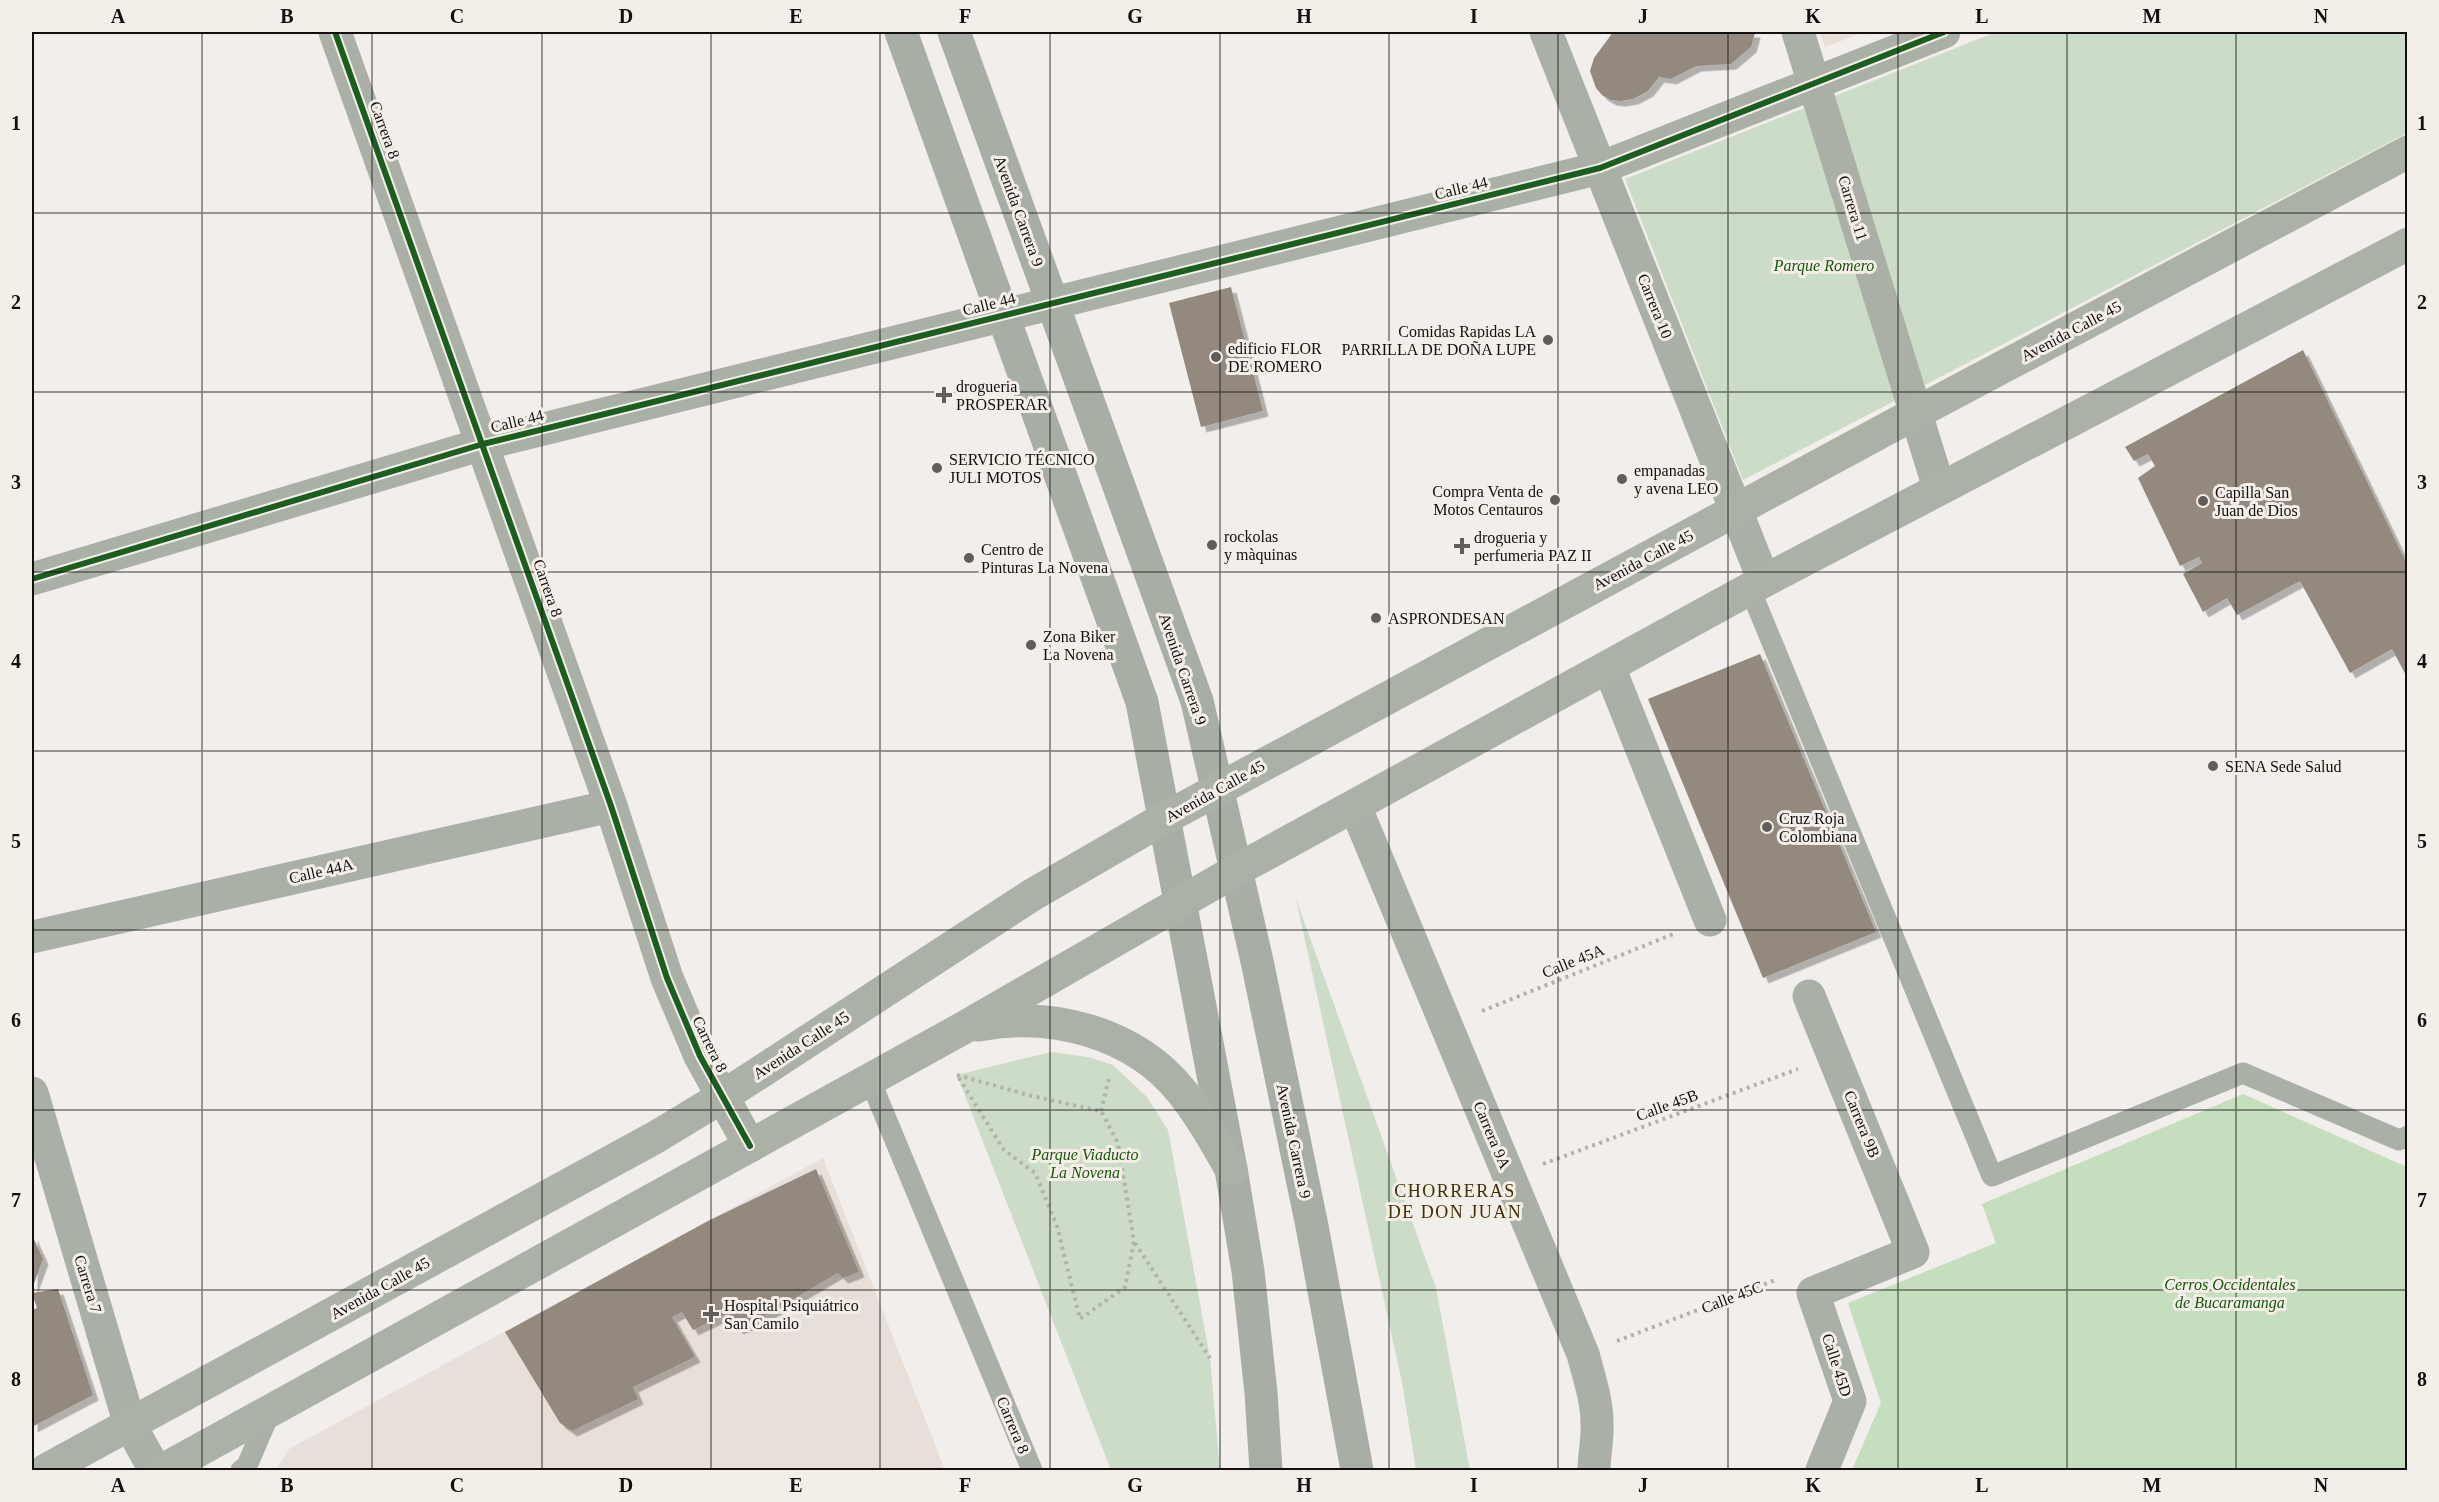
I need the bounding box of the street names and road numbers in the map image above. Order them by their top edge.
street label: Carrera 8 [367,99,403,161]
street label: Avenida Carrera 9 [991,153,1047,269]
street label: Calle 44 [1433,173,1489,203]
street label: Carrera 11 [1835,173,1871,243]
street label: Carrera 10 [1634,271,1676,341]
street label: Calle 44 [961,289,1017,319]
street label: Avenida Calle 45 [2018,297,2124,365]
street label: Calle 44 [489,406,545,436]
street label: Avenida Calle 45 [1590,526,1696,594]
street label: Carrera 8 [530,557,566,619]
street label: Avenida Carrera 9 [1156,611,1210,727]
street label: Avenida Calle 45 [1162,757,1268,825]
street label: Calle 44A [287,855,355,887]
street label: Calle 45A [1540,941,1607,981]
street label: Avenida Calle 45 [750,1008,852,1082]
street label: Carrera 8 [689,1013,731,1075]
street label: Avenida Carrera 9 [1274,1082,1314,1200]
street label: Calle 45B [1634,1086,1700,1124]
street label: Carrera 9B [1841,1088,1883,1160]
street label: Carrera 9A [1470,1099,1514,1172]
street label: Carrera 7 [71,1253,105,1315]
street label: Avenida Calle 45 [327,1254,433,1322]
street label: Calle 45C [1699,1278,1765,1316]
street label: Calle 45D [1819,1331,1855,1399]
street label: Carrera 8 [993,1394,1033,1456]

